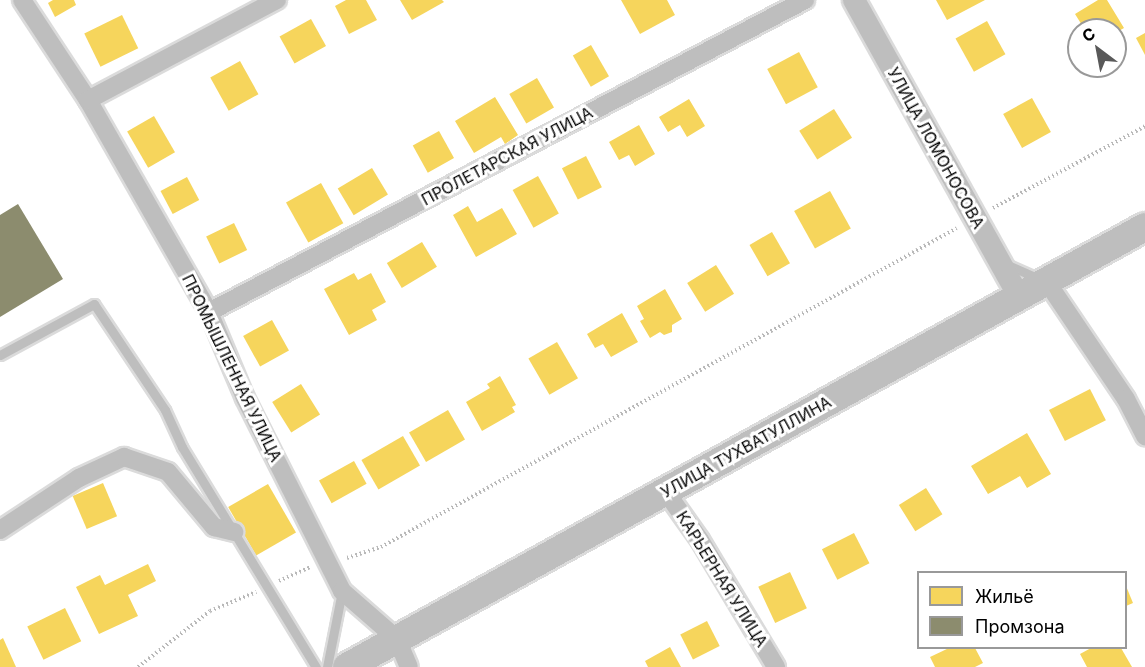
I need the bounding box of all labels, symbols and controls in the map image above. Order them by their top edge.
north arrow [1067,18,1127,78]
text: С [1078,23,1099,46]
street label: УЛИЦА ЛОМОНОСОВА [884,64,988,232]
street label: ПРОЛЕТАРСКАЯ УЛИЦА [418,103,596,209]
street label: ПРОМЫШЛЕННАЯ УЛИЦА [178,271,286,465]
street label: УЛИЦА ТУХВАТУЛЛИНА [657,392,835,502]
street label: КАРЬЕРНАЯ УЛИЦА [672,508,772,650]
legend [917,571,1127,649]
text: Жильё [975,586,1034,607]
text: Промзона [975,616,1065,637]

